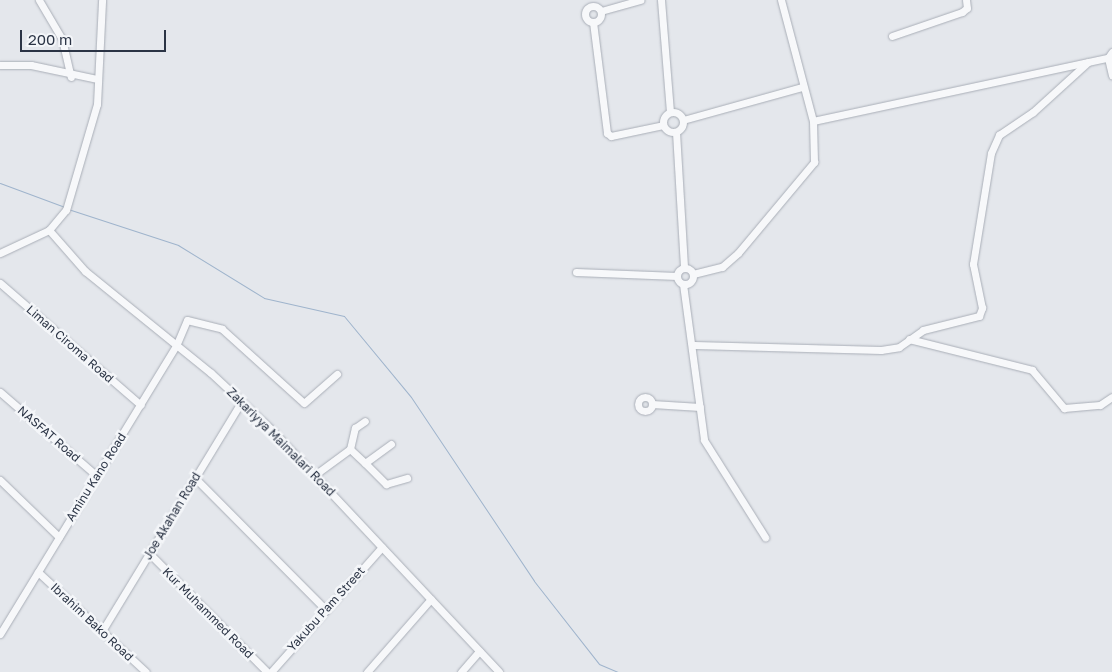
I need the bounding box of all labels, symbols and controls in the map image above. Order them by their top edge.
scale bar [22,20,169,52]
text: 200 m [28,30,72,48]
street label: Liman Ciroma Road [23,302,117,386]
street label: Zakariyya Maimalari Road [224,385,338,499]
street label: NASFAT Road [15,403,83,465]
street label: Aminu Kano Road [63,430,129,524]
street label: Joe Akahan Road [140,470,204,562]
street label: Yakubu Pam Street [284,564,368,654]
street label: Kur Muhammed Road [160,565,256,661]
street label: Ibrahim Bako Road [48,580,136,664]

